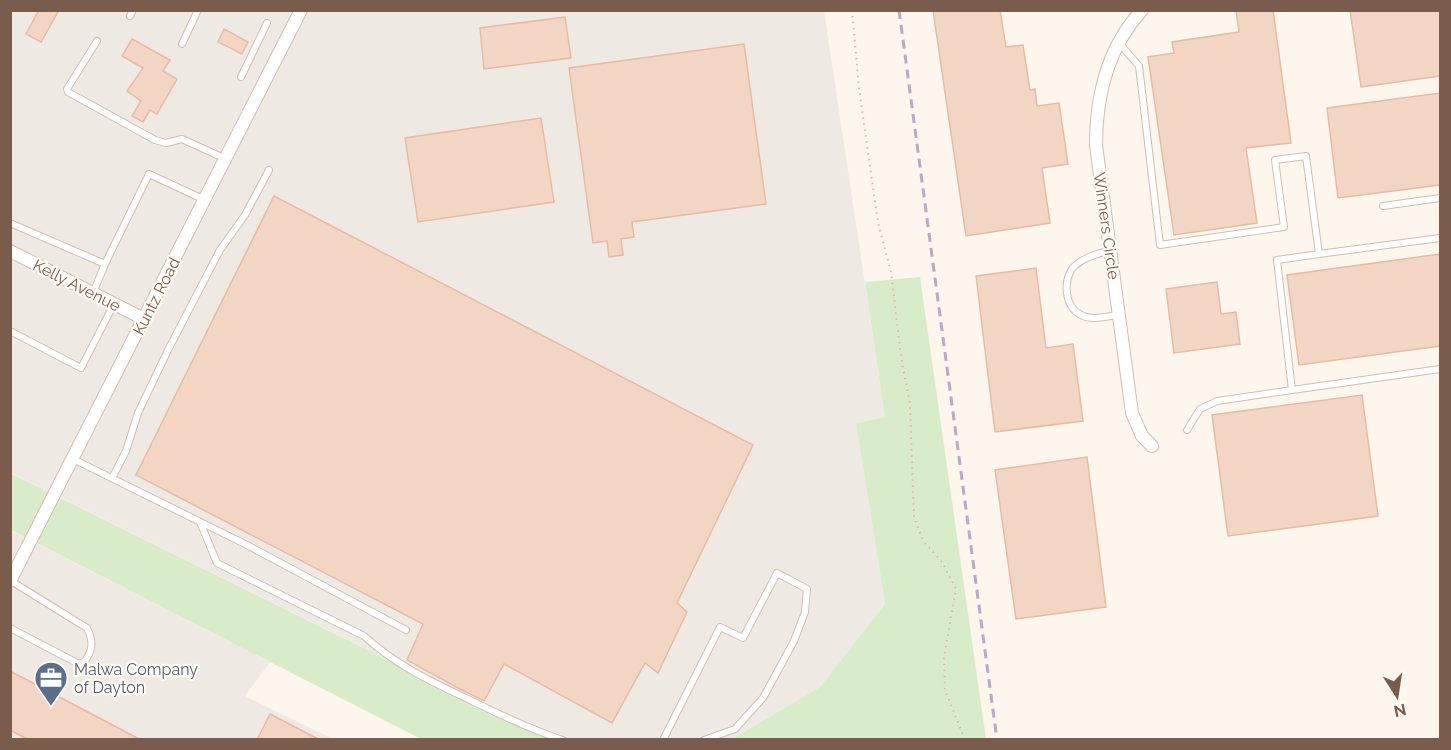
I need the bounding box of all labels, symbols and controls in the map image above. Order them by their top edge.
street label: Winners Circle [1090,171,1123,281]
street label: Kuntz Road [129,254,184,338]
street label: Kelly Avenue [30,255,124,316]
office icon: Malwa Company of Dayton [33,660,69,707]
place label: Malwa Company of Dayton [74,660,198,697]
north arrow [1367,666,1427,726]
text: N [1392,700,1408,721]

